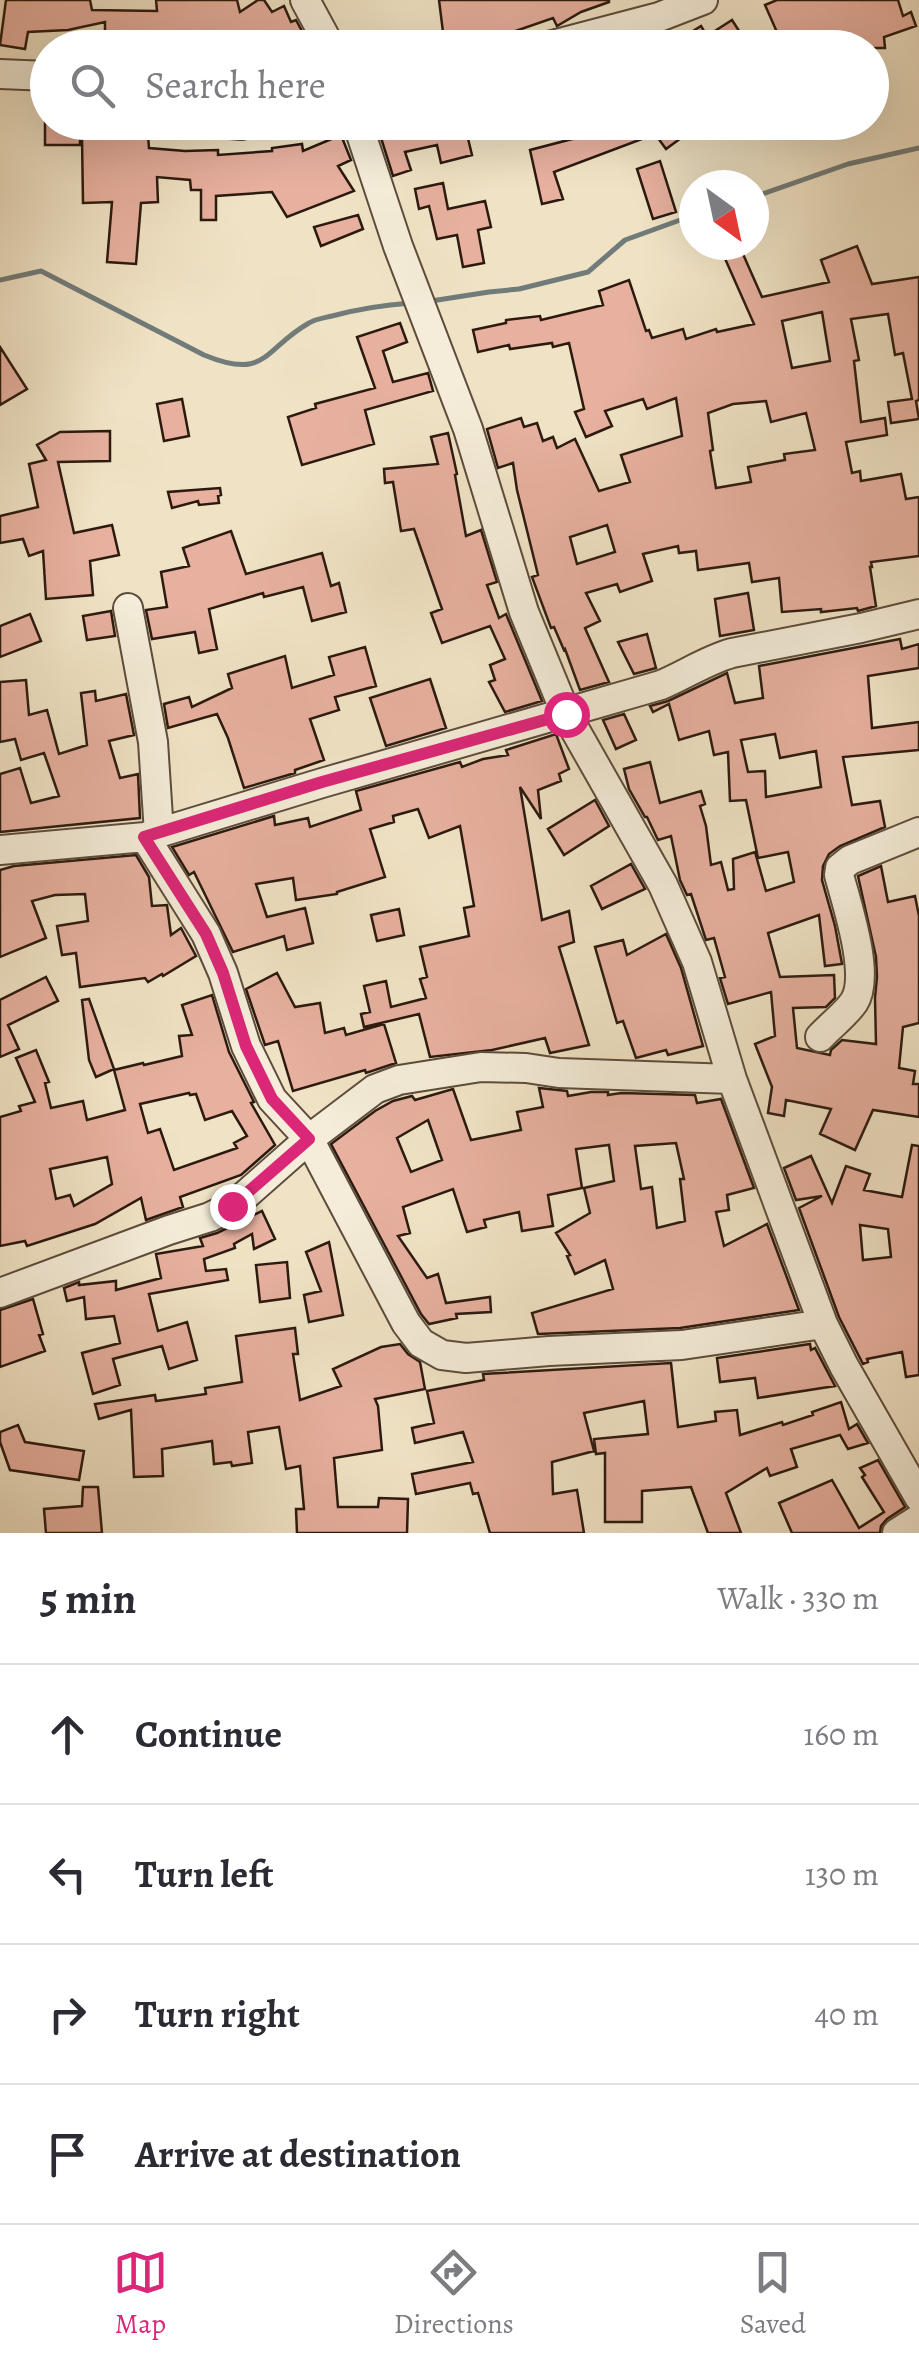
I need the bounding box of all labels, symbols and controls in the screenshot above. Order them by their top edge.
search box [30,30,889,140]
icon: search [65,58,120,113]
text: Search here [145,59,326,111]
north arrow [679,170,769,260]
route start [544,692,590,738]
route end [210,1184,256,1230]
text: 5 min [40,1570,136,1627]
text: Walk · 330 m [717,1576,879,1620]
icon: ahead [40,1707,95,1762]
text: Continue [135,1708,282,1760]
text: 160 m [803,1712,879,1756]
icon: left [40,1847,95,1902]
text: Turn left [135,1848,274,1900]
text: 130 m [805,1852,879,1896]
icon: right [40,1987,95,2042]
text: Turn right [135,1988,300,2040]
text: 40 m [814,1992,879,2036]
icon: arrive [40,2127,95,2182]
text: Arrive at destination [135,2128,461,2180]
tab: Map [113,2245,168,2343]
tab: Directions [394,2245,514,2343]
tab: Saved [740,2245,806,2343]

